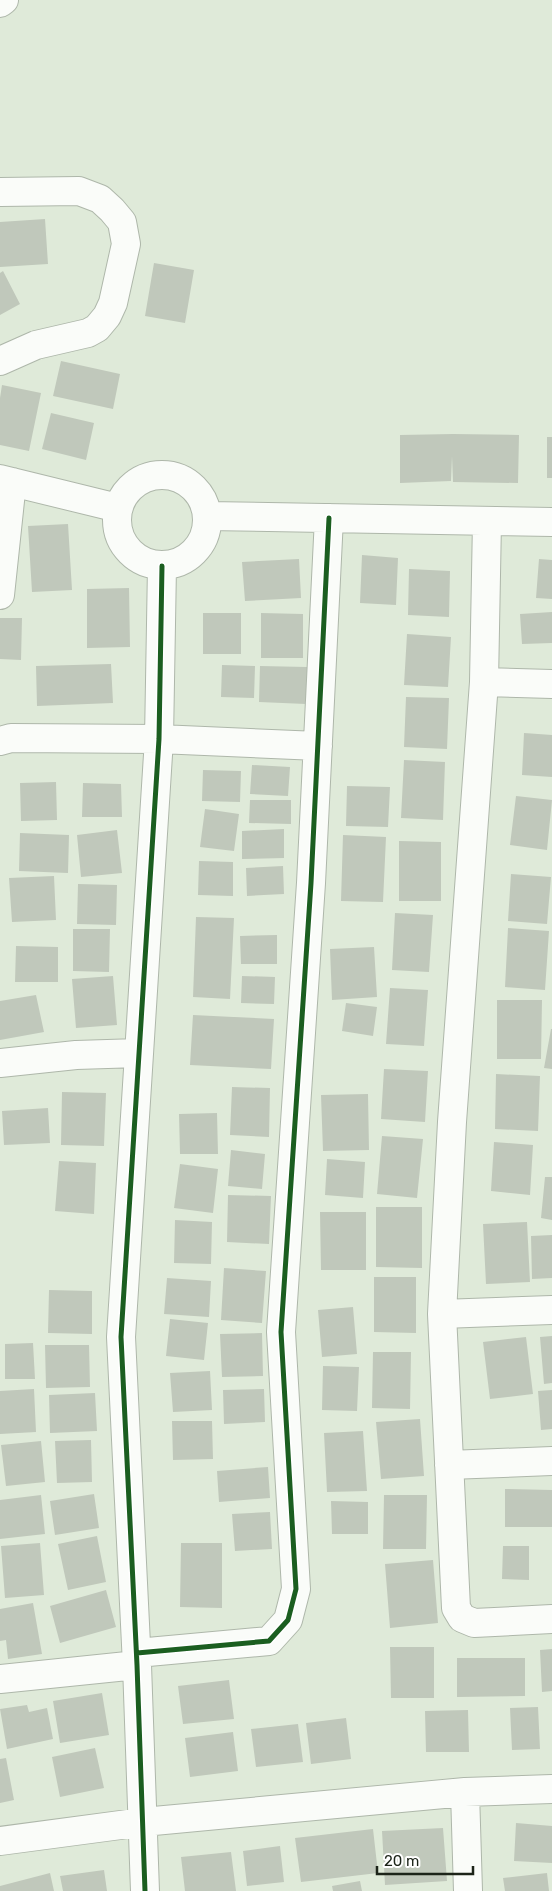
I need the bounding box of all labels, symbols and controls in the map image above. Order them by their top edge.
scale bar [377,1844,473,1876]
text: 20 m [384,1852,419,1870]

